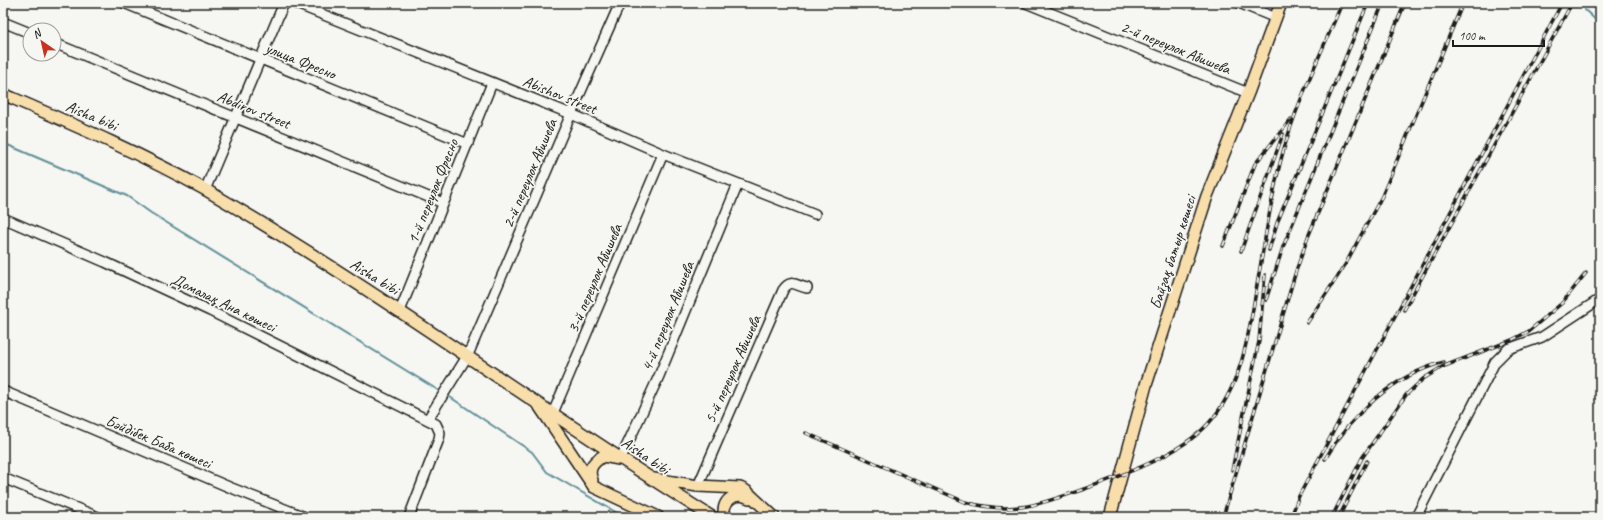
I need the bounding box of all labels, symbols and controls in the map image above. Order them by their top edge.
street label: 2-й переулок Абишева [1118,17,1234,79]
north arrow [22,22,62,62]
scale bar [1453,22,1544,48]
text: N [30,25,45,41]
text: 100 m [1459,28,1486,44]
street label: улица Фресно [262,37,341,85]
street label: Abishov street [520,71,601,119]
street label: Abdirov street [214,86,295,134]
street label: Aisha bibi [63,96,122,136]
street label: 2-й переулок Абишева [498,115,562,231]
street label: 1-й переулок Фресно [403,135,464,247]
street label: Байзақ батыр көшесі [1145,191,1201,312]
street label: 3-й переулок Абишева [563,220,627,336]
street label: Aisha bibi [346,254,404,301]
street label: 4-й переулок Абишева [637,258,699,374]
street label: Домалақ Ана көшесі [168,269,281,338]
street label: 5-й переулок Абишева [700,311,766,427]
street label: Бәйдібек Баба көшесі [103,411,216,474]
street label: Aisha bibi [617,432,675,480]

